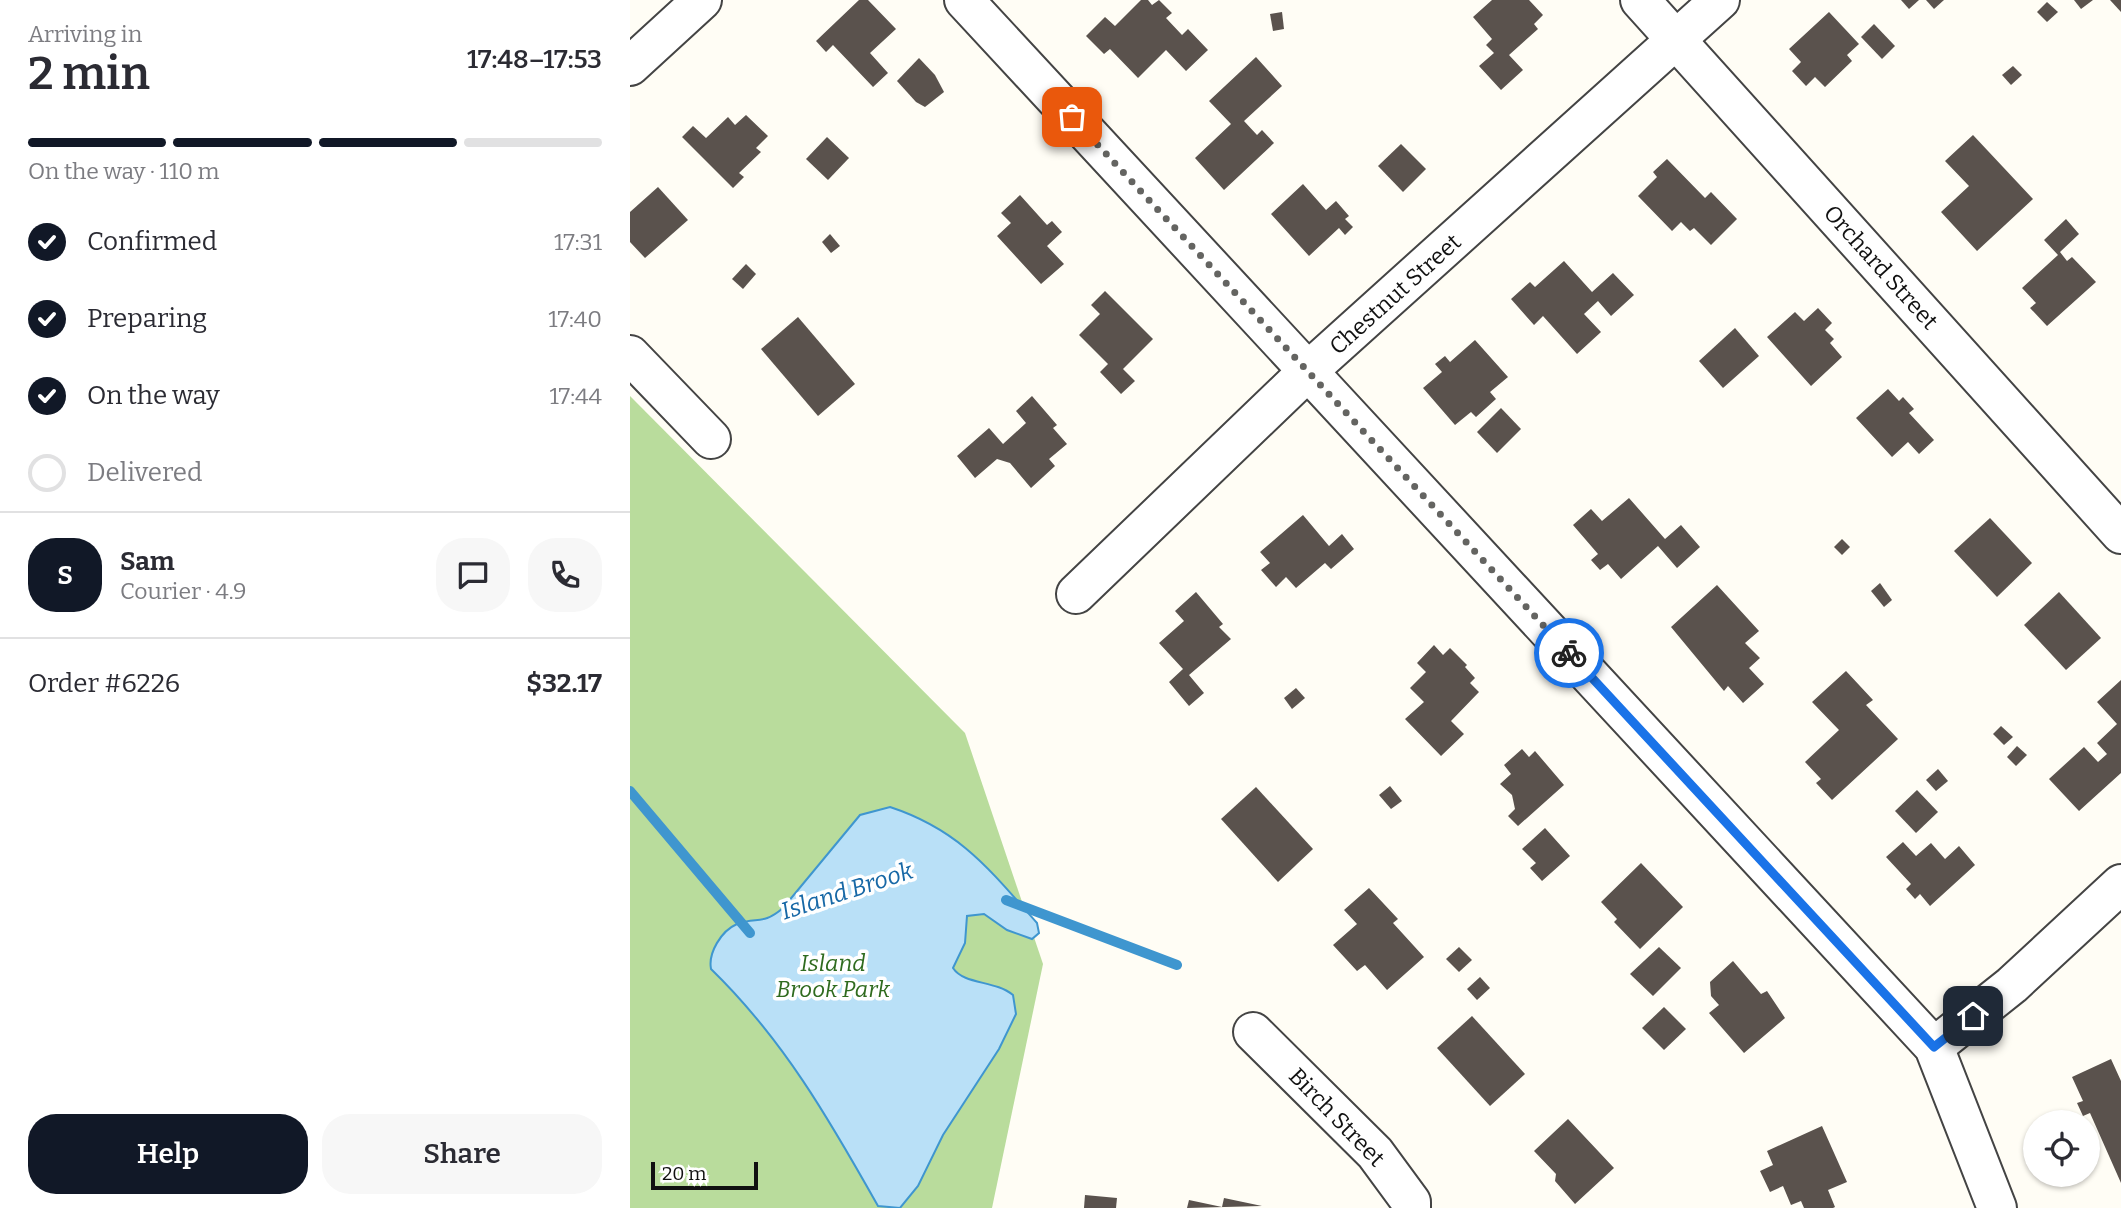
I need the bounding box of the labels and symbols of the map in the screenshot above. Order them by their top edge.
pin [1042,87,1102,147]
street label: Orchard Street [1818,199,1944,335]
street label: Chestnut Street [1324,228,1466,360]
courier [1534,618,1604,688]
water label: Island Brook [777,856,918,926]
park label: Island Brook Park [776,949,890,1003]
pin [1943,986,2003,1046]
street label: Birch Street [1283,1062,1391,1172]
scale bar [651,1159,758,1191]

